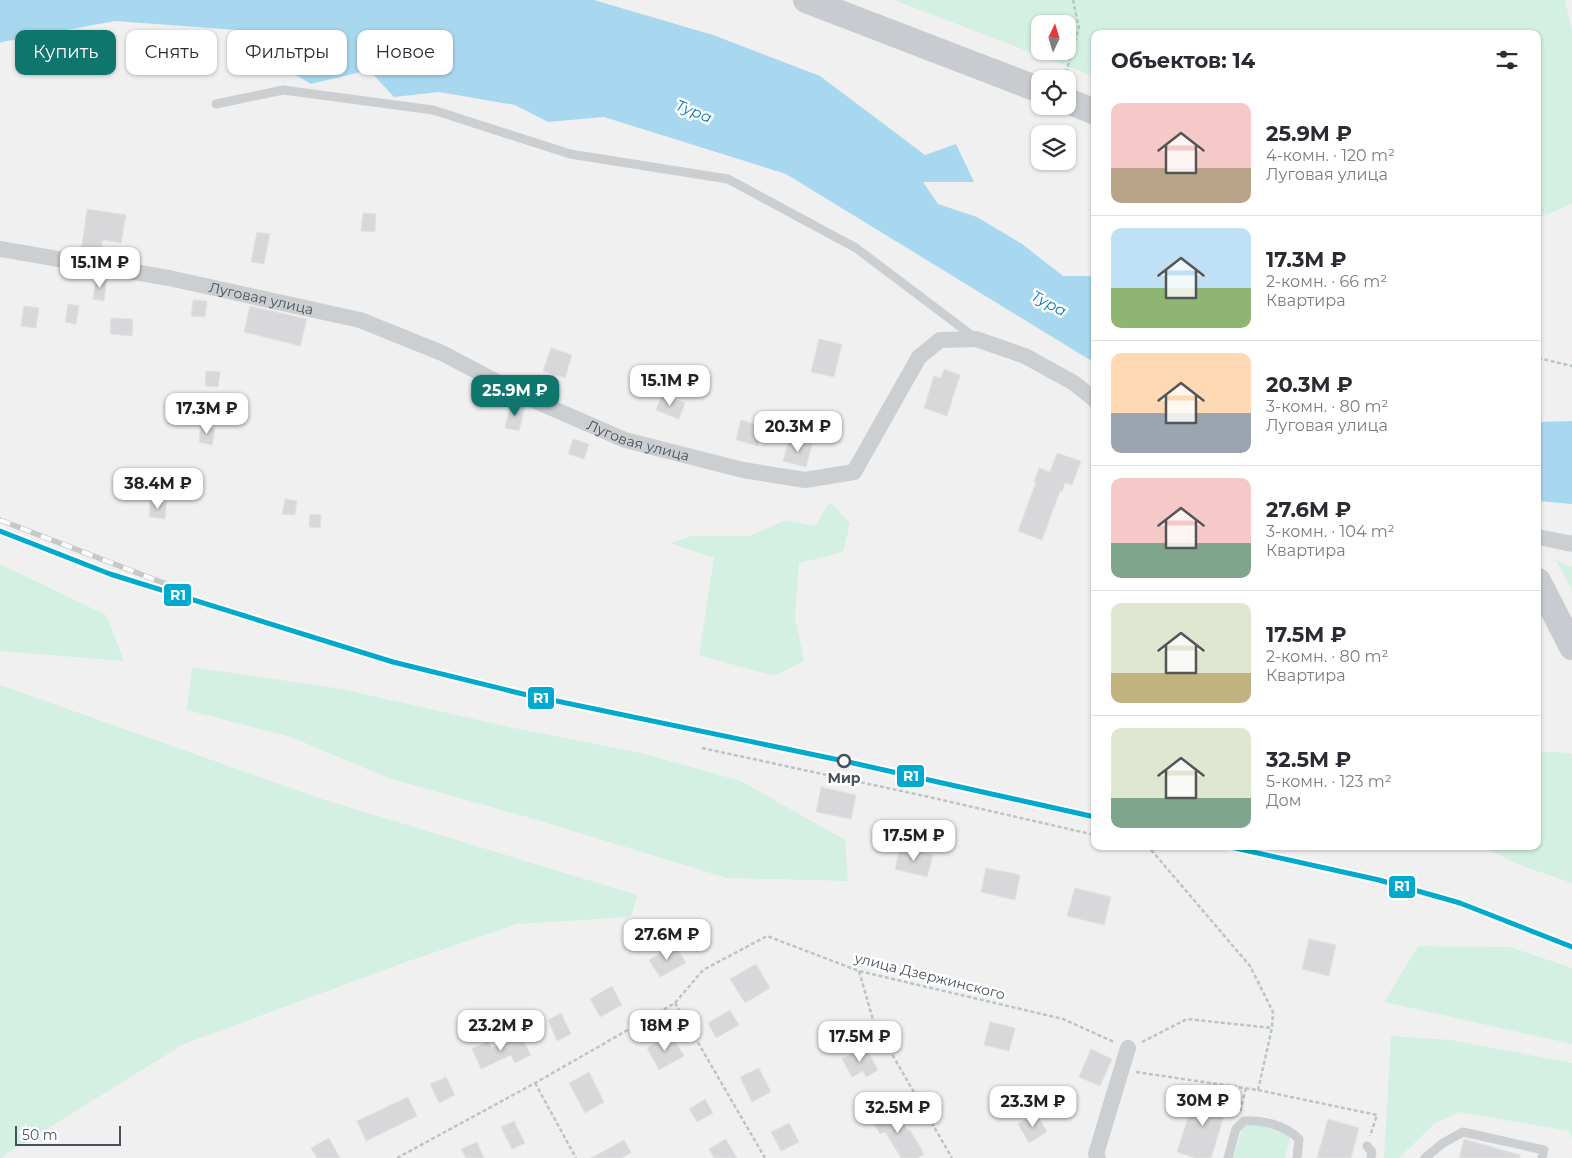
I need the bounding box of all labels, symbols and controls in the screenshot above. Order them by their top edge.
north arrow [1031,15,1076,60]
map controls [1031,15,1076,170]
chip: Купить [15,30,116,75]
chip: Снять [126,30,217,75]
chip: Фильтры [227,30,347,75]
chip: Новое [357,30,453,75]
icon: filters [1493,46,1521,74]
text: Объектов: 14 [1111,48,1255,73]
button: locate [1031,70,1076,115]
water label: Тура [673,95,715,127]
text: 25.9M ₽ [1266,121,1352,146]
icon: home [1151,123,1211,183]
button: layers [1031,125,1076,170]
text: 4-комн. · 120 m² [1266,146,1395,165]
text: Луговая улица [1266,165,1388,184]
pin: 15.1M ₽ [54,246,146,289]
text: 17.3M ₽ [1266,247,1347,272]
icon: home [1151,248,1211,308]
text: 15.1M ₽ [71,253,129,272]
text: 2-комн. · 66 m² [1266,272,1387,291]
street label: Луговая улица [207,278,315,319]
water label: Тура [1028,286,1070,320]
text: Квартира [1266,291,1346,310]
pin: 15.1M ₽ [624,364,716,407]
text: 15.1M ₽ [641,371,699,390]
text: 20.3M ₽ [1266,372,1353,397]
icon: home [1151,373,1211,433]
pin: 25.9M ₽ [469,374,561,417]
text: 25.9M ₽ [482,381,548,400]
pin: 17.3M ₽ [161,392,253,435]
text: 3-комн. · 80 m² [1266,397,1388,416]
text: 17.3M ₽ [176,399,238,418]
pin: 20.3M ₽ [752,410,844,453]
street label: Луговая улица [584,416,691,465]
text: Луговая улица [1266,416,1388,435]
text: 20.3M ₽ [765,417,831,436]
pin: 38.4M ₽ [112,468,204,510]
text: 38.4M ₽ [124,474,192,493]
text: 27.6M ₽ [1266,497,1351,522]
icon: home [1151,498,1211,558]
text: 3-комн. · 104 m² [1266,522,1395,541]
text: Квартира [1266,541,1346,560]
line badge: R1 [163,583,192,607]
text: R1 [170,586,186,604]
text: 17.5M ₽ [1266,622,1347,647]
icon: home [1151,623,1211,683]
text: 2-комн. · 80 m² [1266,647,1388,666]
text: Квартира [1266,666,1346,685]
line badge: R1 [527,686,555,710]
text: R1 [533,689,549,707]
text: 32.5M ₽ [1266,747,1351,772]
icon: home [1151,748,1211,808]
marker: Мир [837,754,851,768]
line badge: R1 [896,764,925,788]
text: R1 [903,767,919,785]
place label: Мир [827,769,861,787]
text: 5-комн. · 123 m² [1266,772,1392,791]
text: Дом [1266,791,1301,810]
pin: 17.5M ₽ [868,820,960,862]
text: 17.5M ₽ [883,826,945,845]
line badge: R1 [1388,875,1416,899]
text: R1 [1394,877,1410,895]
pin: 27.6M ₽ [621,918,713,961]
text: 27.6M ₽ [635,925,699,944]
street label: улица Дзержинского [852,948,1007,1003]
pin: 23.2M ₽ [455,1010,547,1052]
pin: 18M ₽ [630,1010,700,1052]
text: 23.2M ₽ [469,1016,533,1035]
text: 18M ₽ [640,1016,690,1035]
pin: 17.5M ₽ [814,1020,906,1063]
text: 17.5M ₽ [829,1027,891,1046]
pin: 30M ₽ [1168,1084,1238,1127]
pin: 23.3M ₽ [987,1086,1079,1128]
text: 30M ₽ [1177,1091,1229,1110]
pin: 32.5M ₽ [852,1092,944,1134]
text: 23.3M ₽ [1001,1092,1065,1111]
text: 32.5M ₽ [866,1098,930,1117]
scale bar [15,1123,121,1146]
text: 50 m [22,1126,58,1144]

